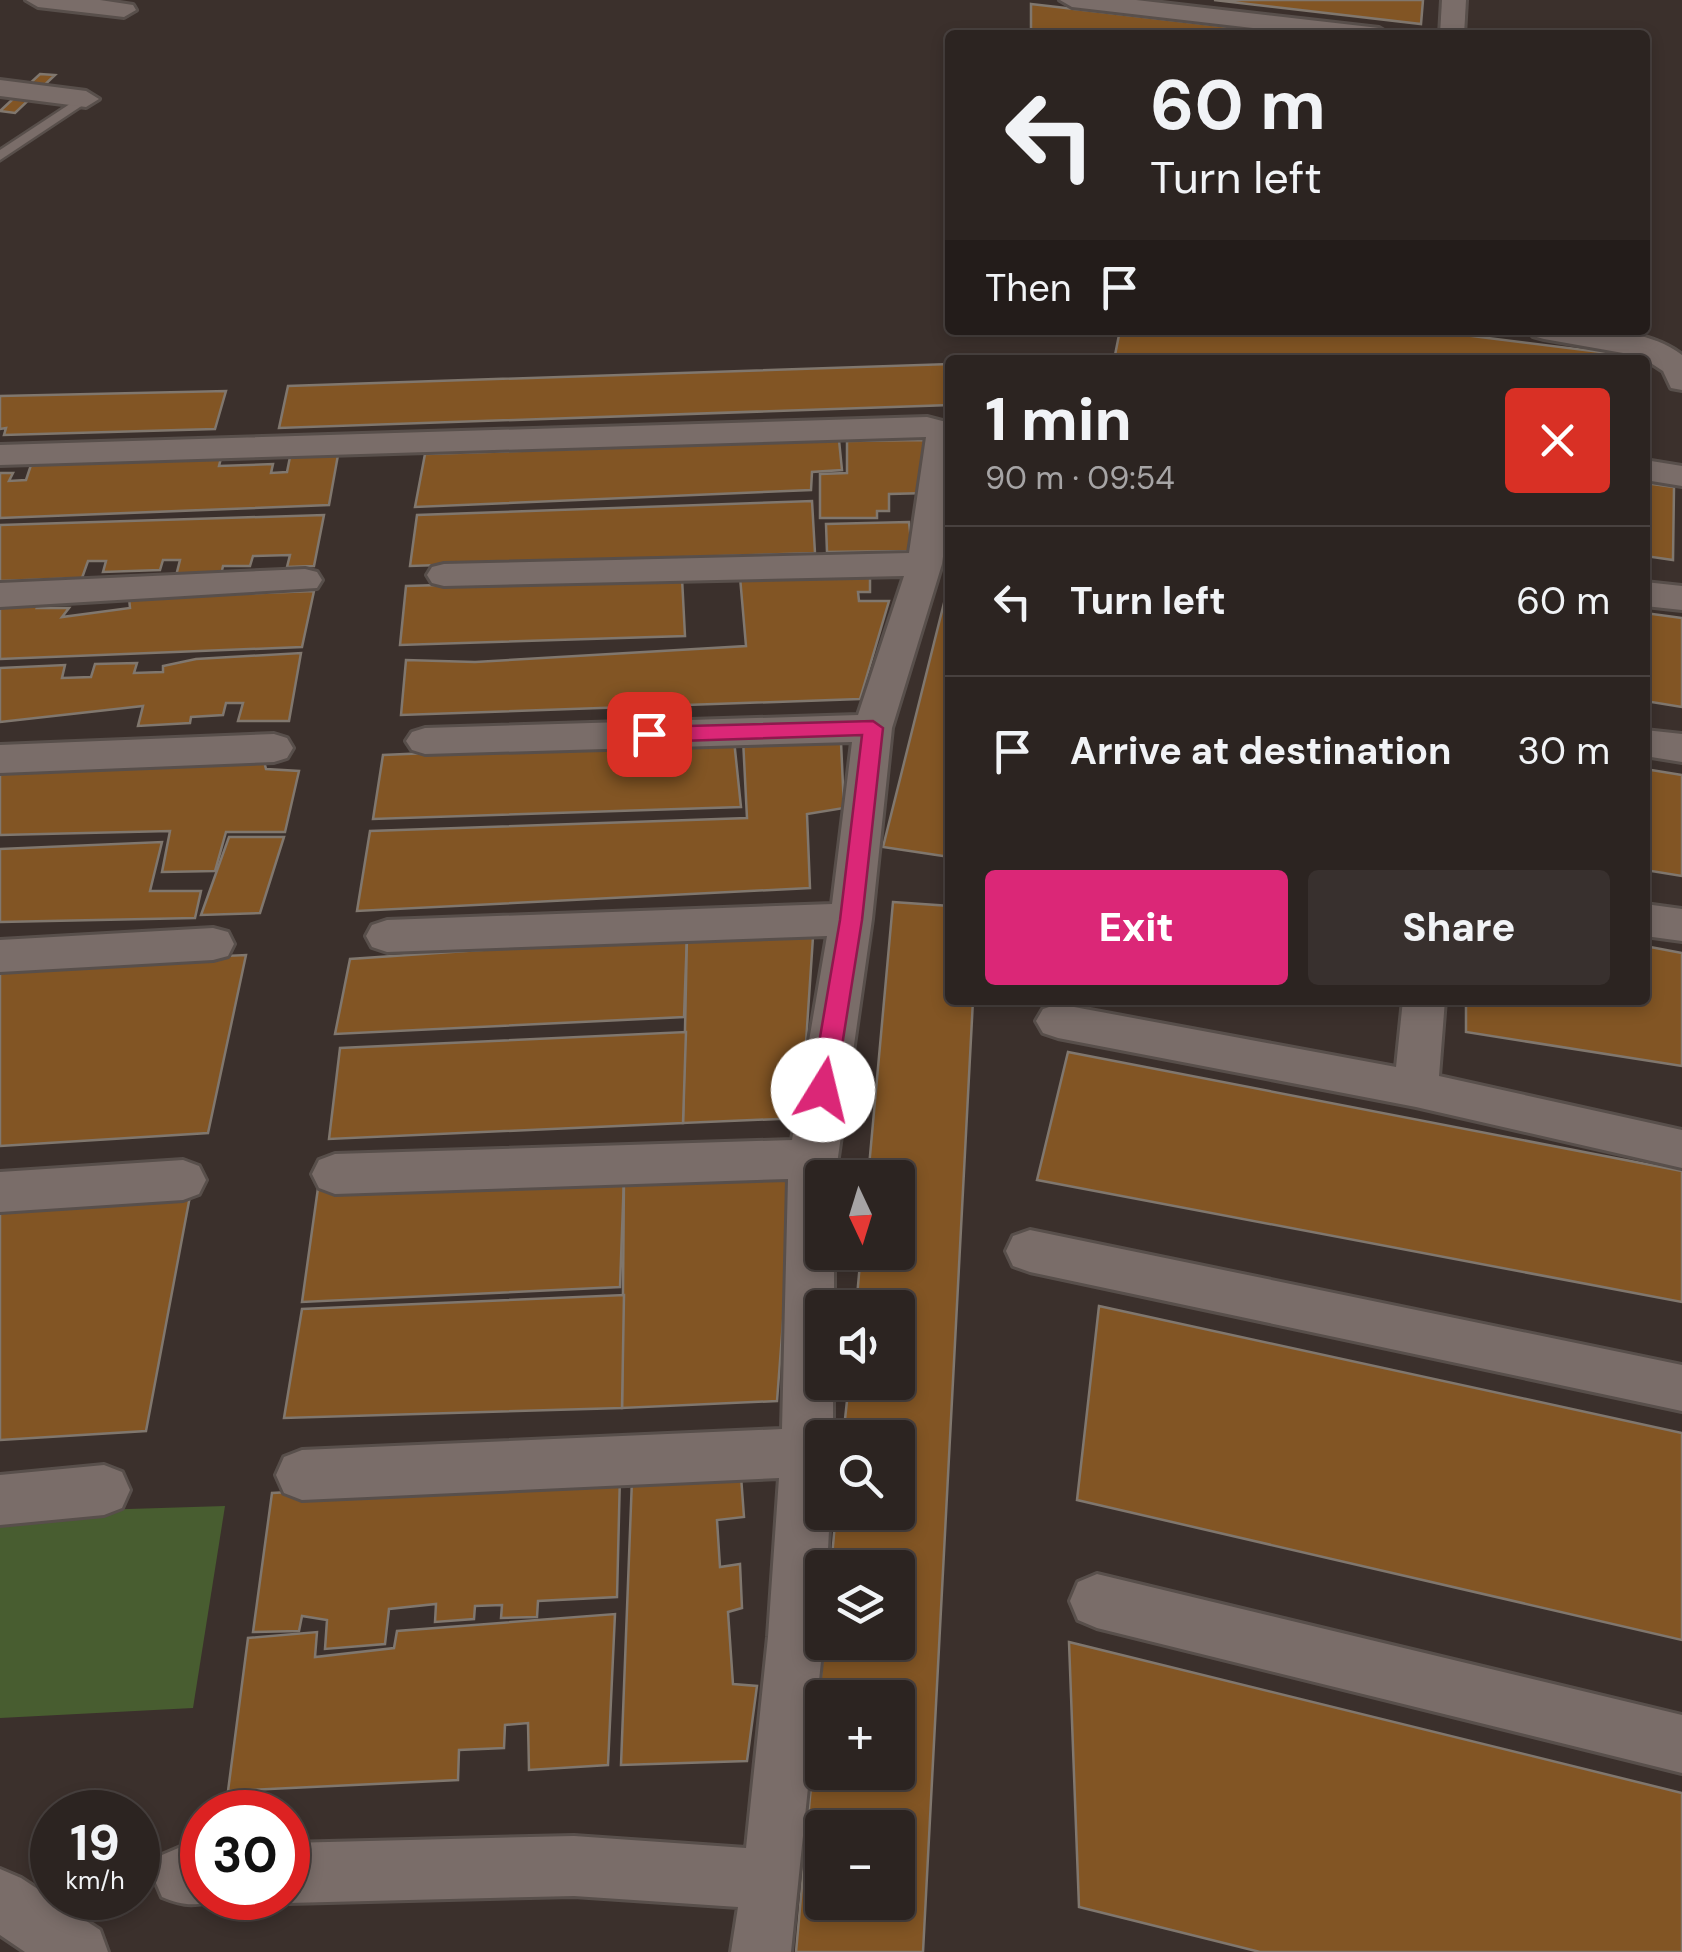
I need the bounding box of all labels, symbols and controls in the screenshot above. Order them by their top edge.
text: 60 m [1150,60,1326,151]
icon: left [985,70,1115,200]
text: Turn left [1150,148,1322,207]
icon: arrive [1092,260,1147,315]
text: Then [985,263,1072,313]
text: 1 min [985,380,1132,459]
button: close [1505,388,1610,493]
text: 90 m · 09:54 [985,457,1175,499]
icon: left [985,574,1040,629]
text: Turn left [1070,576,1226,626]
text: 60 m [1516,576,1610,626]
pin [607,692,692,777]
icon: arrive [622,707,677,762]
icon: arrive [985,724,1040,779]
text: Arrive at destination [1070,726,1452,776]
text: 30 m [1518,726,1610,776]
button: Exit [985,870,1288,985]
button: Share [1308,870,1610,985]
position arrow [771,1038,875,1142]
north arrow [805,1160,915,1270]
map controls [805,1160,915,1920]
button: sound [805,1290,915,1400]
button: search [805,1420,915,1530]
button: layers [805,1550,915,1660]
button: + [805,1680,915,1790]
speed limit sign: 30 [180,1790,310,1920]
text: 19 [70,1810,120,1876]
button: − [805,1810,915,1920]
text: km/h [65,1864,125,1897]

